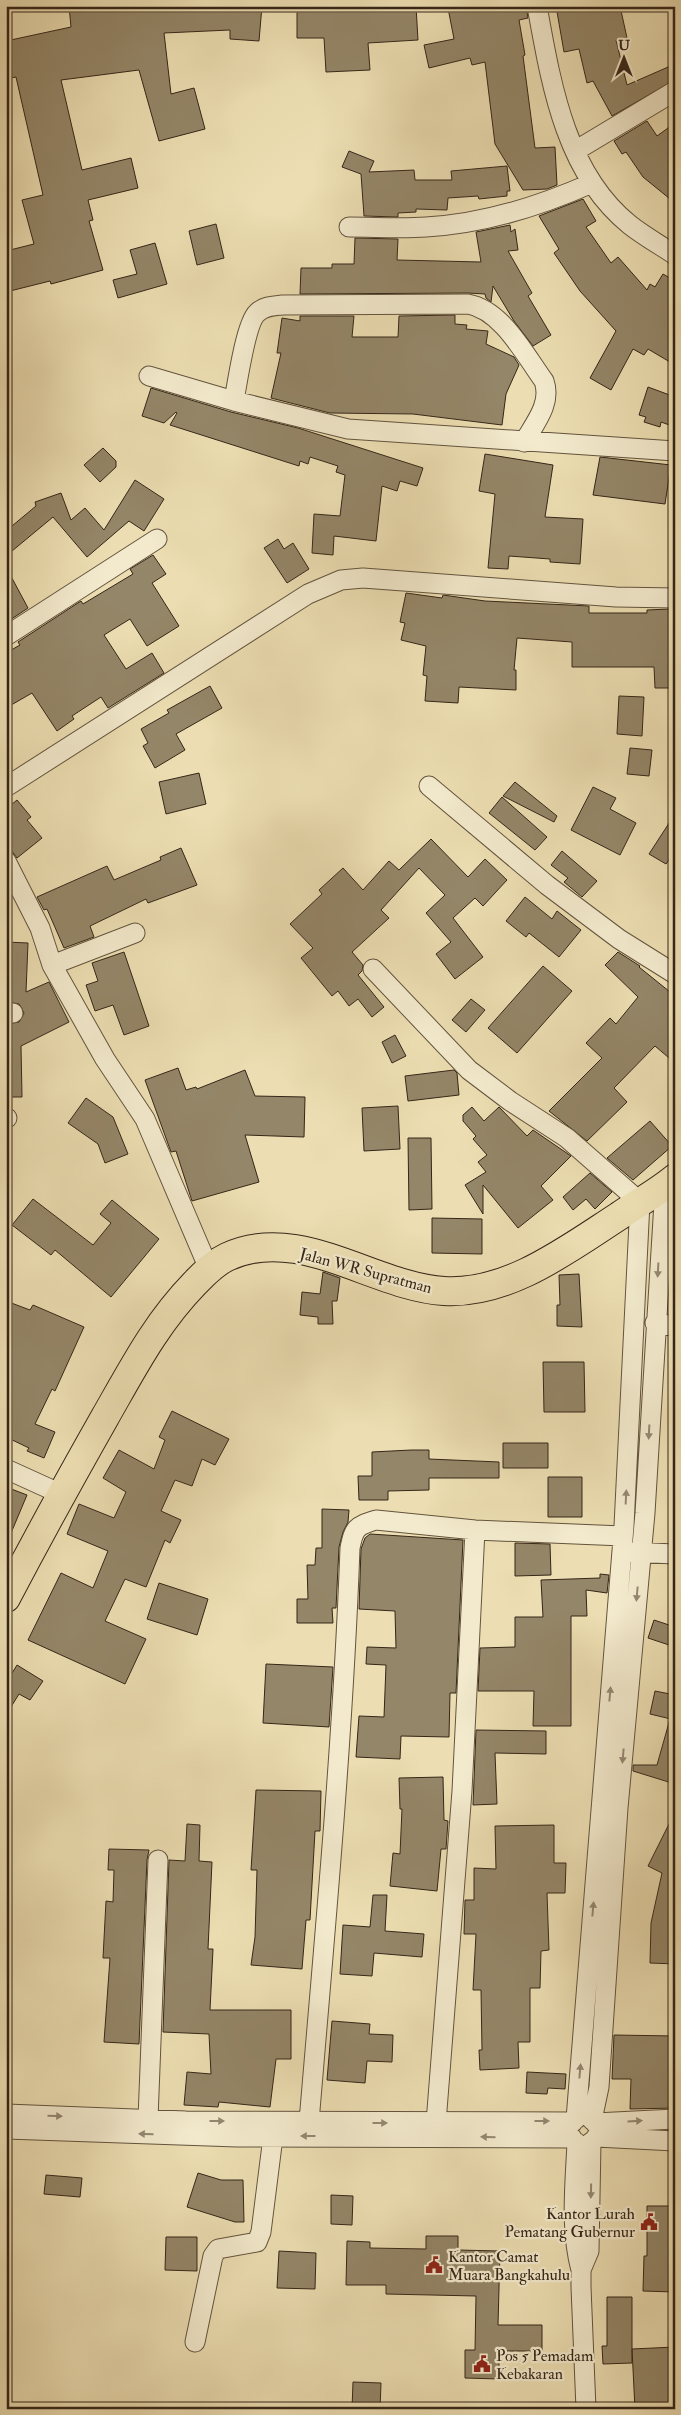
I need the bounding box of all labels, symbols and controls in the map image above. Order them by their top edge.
north arrow [598,32,648,82]
text: U [618,37,630,54]
street label: Jalan WR Supratman [296,1243,434,1299]
one-way arrow [654,1262,662,1278]
one-way arrow [645,1424,653,1440]
one-way arrow [622,1489,630,1505]
one-way arrow [633,1586,641,1602]
one-way arrow [606,1686,614,1702]
one-way arrow [619,1748,627,1764]
one-way arrow [589,1900,597,1916]
one-way arrow [576,2062,584,2078]
one-way arrow [47,2112,63,2120]
one-way arrow [210,2117,226,2125]
one-way arrow [535,2117,551,2125]
one-way arrow [627,2117,643,2125]
one-way arrow [372,2119,388,2127]
one-way arrow [137,2130,153,2138]
one-way arrow [300,2132,316,2140]
one-way arrow [480,2133,496,2141]
one-way arrow [586,2183,594,2199]
place label: Kantor Lurah Pematang Gubernur [505,2204,636,2242]
public building icon: Kantor Lurah Pematang Gubernur [639,2212,659,2232]
place label: Kantor Camat Muara Bangkahulu [448,2247,570,2285]
public building icon: Kantor Camat Muara Bangkahulu [424,2255,444,2275]
place label: Pos 5 Pemadam Kebakaran [496,2346,594,2384]
public building icon: Pos 5 Pemadam Kebakaran [472,2354,492,2374]

